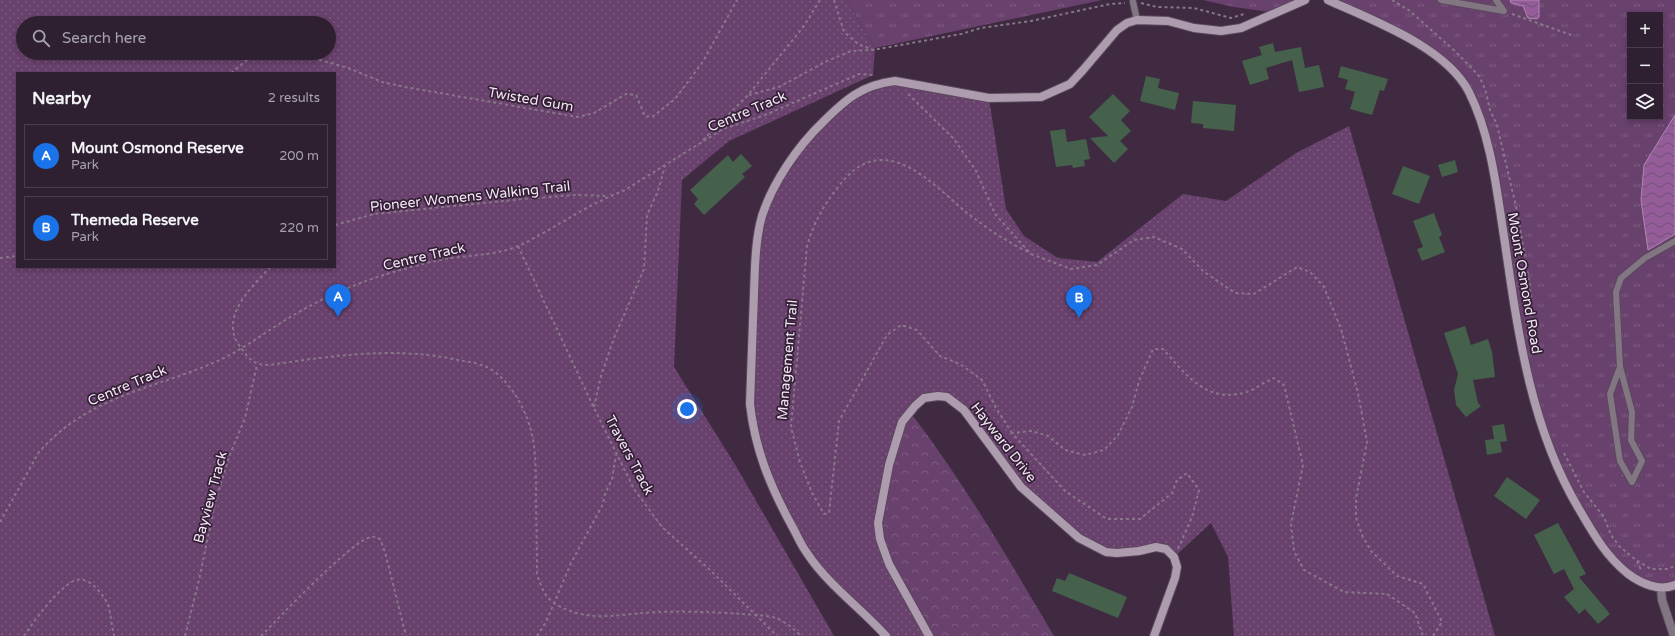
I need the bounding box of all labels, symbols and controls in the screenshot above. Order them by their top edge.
map controls [1627,12,1663,120]
button: + [1627,12,1663,48]
search box [16,16,336,60]
icon: search [30,27,52,49]
text: Search here [62,29,146,47]
button: − [1627,48,1663,84]
street label: Twisted Gum [487,84,575,115]
button: layers [1627,84,1663,120]
street label: Centre Track [705,87,789,136]
text: Nearby [32,88,91,109]
text: 2 results [268,90,320,106]
text: Mount Osmond Reserve [71,139,244,157]
text: A [41,148,51,164]
text: 200 m [279,148,319,164]
text: Park [71,157,99,173]
street label: Pioneer Womens Walking Trail [369,178,571,215]
text: Themeda Reserve [71,211,199,229]
street label: Mount Osmond Road [1504,211,1545,355]
text: B [41,220,51,236]
text: 220 m [279,220,319,236]
text: Park [71,229,99,245]
street label: Centre Track [381,239,467,274]
pin: A [325,284,351,317]
pin: B [1066,285,1092,318]
street label: Management Trail [774,299,801,421]
street label: Centre Track [85,361,169,410]
your location [677,399,697,419]
street label: Hayward Drive [967,399,1040,486]
street label: Travers Track [601,412,658,498]
street label: Bayview Track [190,449,231,545]

